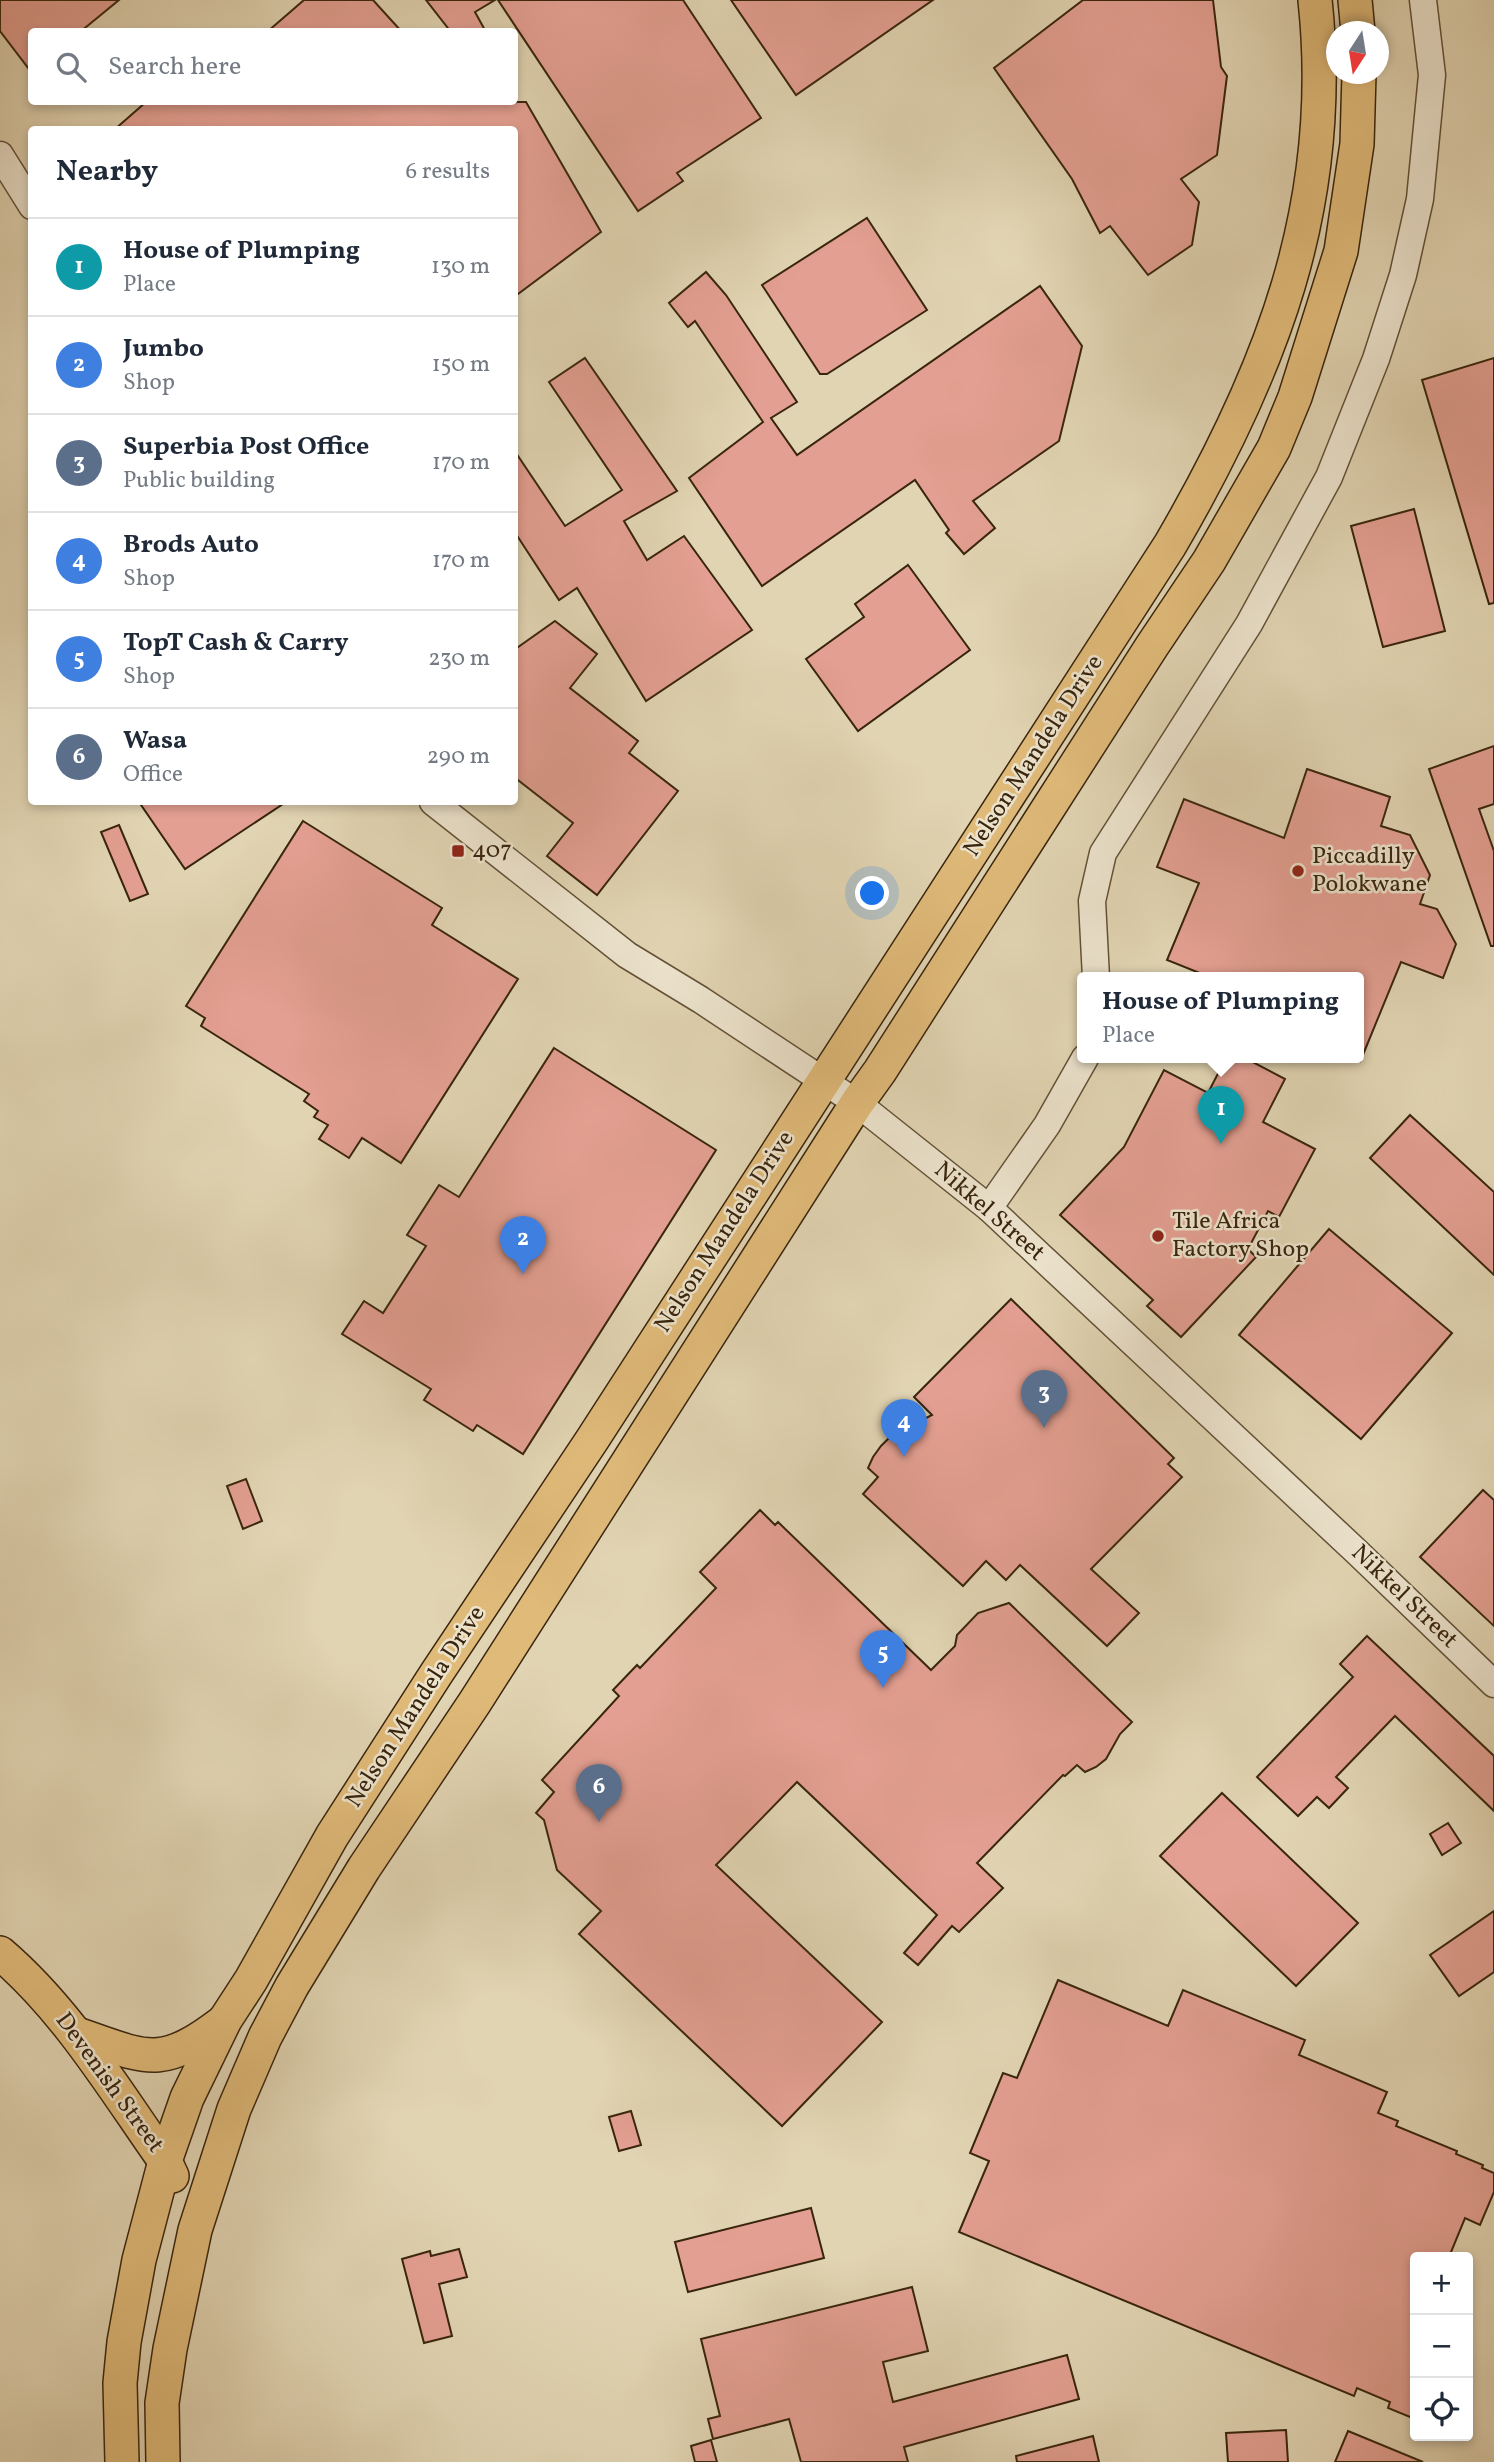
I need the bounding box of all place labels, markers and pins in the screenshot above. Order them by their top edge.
place label: 407 [472,834,512,868]
place label: Piccadilly Polokwane [1312,840,1427,902]
marker: 407 [450,843,466,859]
marker: Piccadilly Polokwane [1290,863,1306,879]
pin: 1 [1198,1086,1244,1144]
place label: Tile Africa Factory Shop [1172,1205,1309,1267]
pin: 2 [500,1216,546,1274]
marker: Tile Africa Factory Shop [1150,1228,1166,1244]
pin: 3 [1021,1370,1067,1428]
pin: 4 [881,1399,927,1457]
pin: 5 [860,1630,906,1688]
pin: 6 [576,1764,622,1822]

